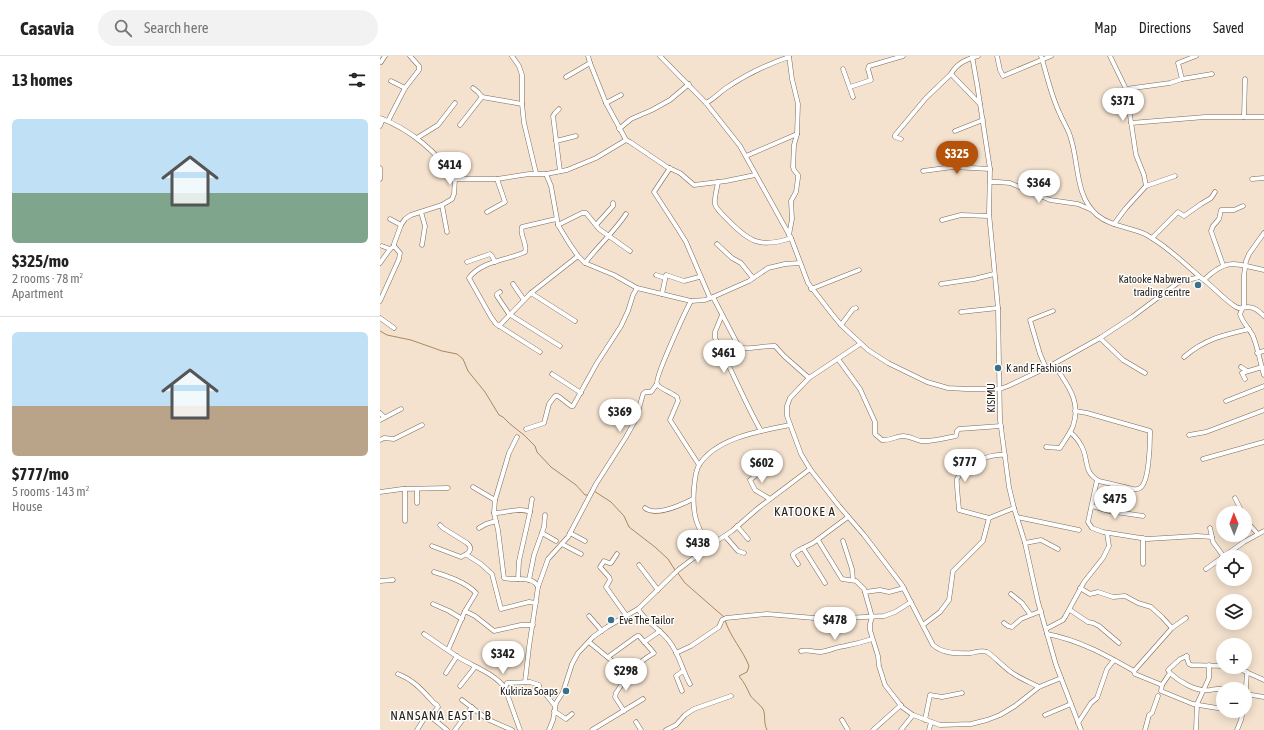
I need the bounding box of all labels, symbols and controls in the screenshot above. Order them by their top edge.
search box [98,10,378,46]
text: Casavia [20,17,74,39]
icon: search [112,17,134,39]
text: Search here [144,19,209,36]
text: Map [1094,20,1117,36]
text: Directions [1139,20,1191,36]
text: Saved [1213,20,1244,36]
icon: filters [346,69,368,91]
text: 13 homes [12,70,73,90]
pin: $371 [1099,88,1147,122]
text: $371 [1111,93,1135,108]
pin: $325 [933,141,981,175]
icon: home [154,145,226,217]
text: $325 [945,146,969,161]
pin: $414 [426,152,474,186]
text: $414 [438,157,462,172]
pin: $364 [1015,170,1063,204]
text: $364 [1027,175,1051,190]
text: $325/mo [12,251,69,271]
text: 2 rooms · 78 m² [12,271,83,286]
place label: Katooke Nabweru trading centre [1118,273,1190,298]
marker: Katooke Nabweru trading centre [1193,280,1203,290]
text: Apartment [12,286,63,301]
pin: $461 [700,340,748,374]
text: $461 [712,345,736,360]
icon: home [154,358,226,430]
place label: K and F Fashions [1006,362,1072,374]
marker: K and F Fashions [993,363,1003,373]
street label: KISIMU [985,383,997,413]
pin: $369 [596,399,644,433]
text: $369 [608,404,632,419]
pin: $777 [941,449,989,483]
pin: $602 [738,450,786,484]
text: $777 [953,454,977,469]
text: $602 [750,455,774,470]
text: $777/mo [12,464,69,484]
text: 5 rooms · 143 m² [12,484,89,499]
pin: $475 [1091,486,1139,520]
text: $475 [1103,491,1127,506]
text: House [12,499,42,514]
district label: KATOOKE A [774,504,836,519]
north arrow [1216,506,1252,542]
map controls [1216,506,1252,718]
pin: $438 [674,530,722,564]
text: $438 [686,535,710,550]
button: locate [1216,550,1252,586]
button: layers [1216,594,1252,630]
pin: $478 [811,607,859,641]
text: $478 [823,612,847,627]
place label: Eve The Tailor [619,614,675,626]
marker: Eve The Tailor [606,615,616,625]
button: + [1216,638,1252,674]
pin: $342 [479,641,527,675]
text: $342 [491,646,515,661]
pin: $298 [602,658,650,692]
text: $298 [614,663,638,678]
button: − [1216,682,1252,718]
place label: Kukiriza Soaps [500,685,558,697]
marker: Kukiriza Soaps [561,686,571,696]
district label: NANSANA EAST I B [390,708,492,723]

